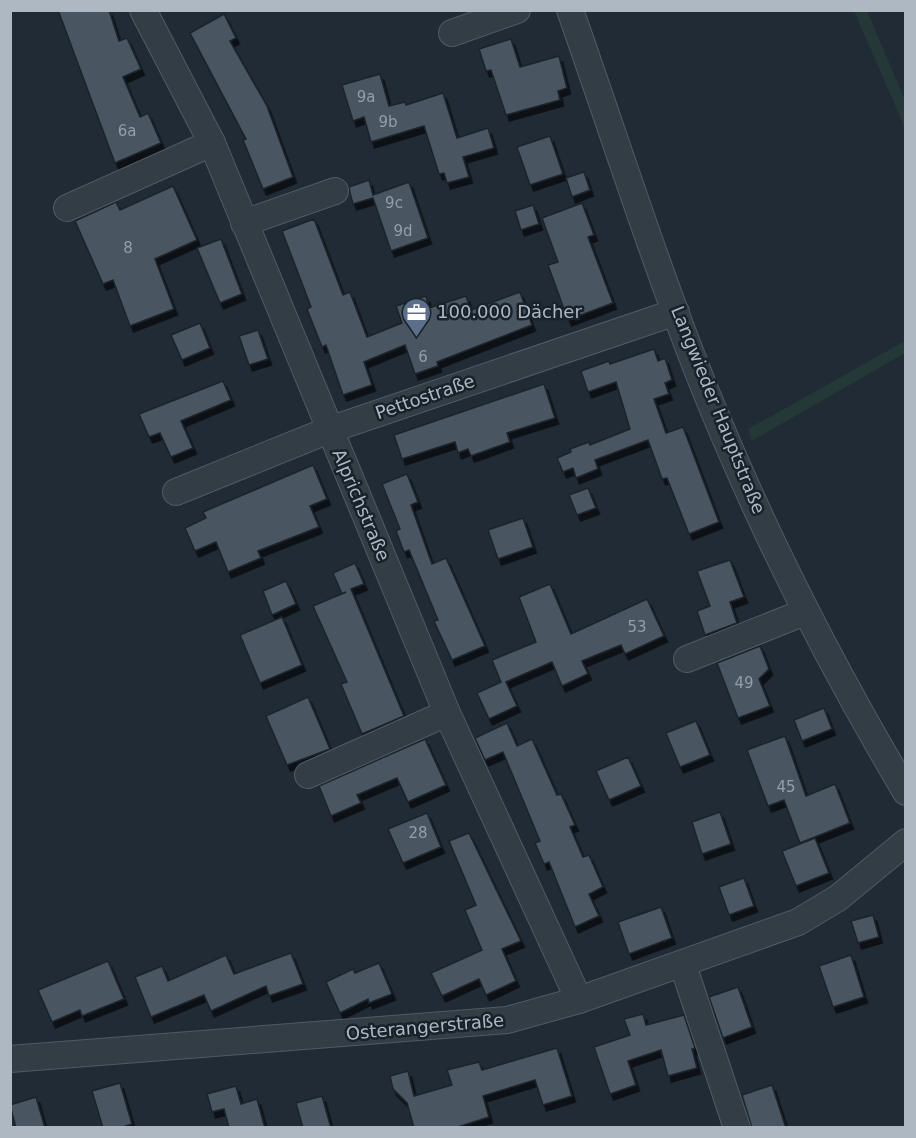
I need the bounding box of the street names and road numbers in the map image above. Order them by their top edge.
street label: Langwieder Hauptstraße [667,303,770,517]
street label: Pettostraße [372,370,477,423]
street label: Alprichstraße [328,446,395,564]
street label: Osterangerstraße [345,1009,505,1044]

